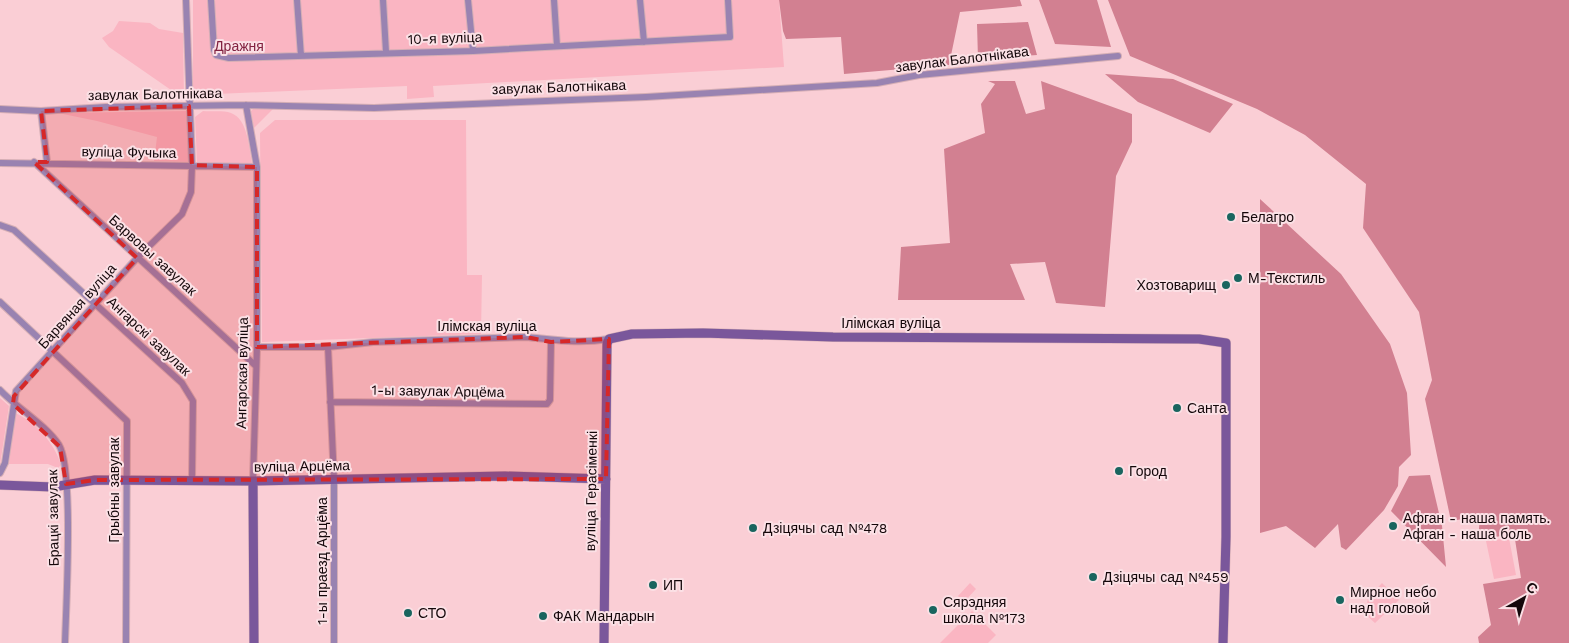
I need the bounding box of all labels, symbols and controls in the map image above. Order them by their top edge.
street label: 10-я вуліца [407,29,483,47]
park label: Дражня [214,38,264,54]
street label: завулак Балотнікава [894,43,1030,75]
street label: завулак Балотнікава [492,77,627,97]
street label: завулак Балотнікава [88,85,222,103]
street label: вуліца Фучыка [81,143,177,161]
place label: Белагро [1241,209,1294,225]
marker: Белагро [1225,211,1237,223]
street label: Барвовы завулак [106,212,201,299]
street label: Барвяная вуліца [35,260,119,352]
place label: М-Текстиль [1248,270,1325,286]
marker: М-Текстиль [1232,272,1244,284]
place label: Хозтоварищ [1137,277,1216,293]
marker: Хозтоварищ [1220,279,1232,291]
street label: Ангарскі завулак [104,293,195,379]
street label: Ілімская вуліца [841,315,941,331]
street label: Ангарская вуліца [233,317,251,429]
street label: Ілімская вуліца [437,318,537,334]
street label: 1-ы завулак Арцёма [372,382,505,400]
place label: Санта [1187,400,1227,416]
marker: Санта [1171,402,1183,414]
street label: вуліца Герасіменкі [582,431,600,551]
street label: Грыбны завулак [106,436,122,543]
street label: вуліца Арцёма [254,457,350,475]
place label: Город [1129,463,1167,479]
marker: Город [1113,465,1125,477]
street label: Брацкі завулак [44,469,62,567]
street label: 1-ы праезд Арцёма [314,497,330,625]
place label: Афган - наша память. Афган - наша боль [1403,510,1550,542]
place label: Дзіцячы сад №478 [763,520,887,536]
marker: Афган - наша память. Афган - наша боль [1387,520,1399,532]
marker: Дзіцячы сад №478 [747,522,759,534]
place label: Дзіцячы сад №459 [1103,569,1229,585]
marker: Дзіцячы сад №459 [1087,571,1099,583]
north arrow [1499,573,1549,623]
place label: ИП [663,577,683,593]
text: С [1523,578,1541,597]
marker: ИП [647,579,659,591]
place label: Мирное небо над головой [1350,584,1437,616]
place label: Сярэдняя школа №173 [943,594,1026,626]
marker: Мирное небо над головой [1334,594,1346,606]
marker: Сярэдняя школа №173 [927,604,939,616]
place label: СТО [418,605,447,621]
marker: СТО [402,607,414,619]
place label: ФАК Мандарын [553,608,654,624]
marker: ФАК Мандарын [537,610,549,622]

